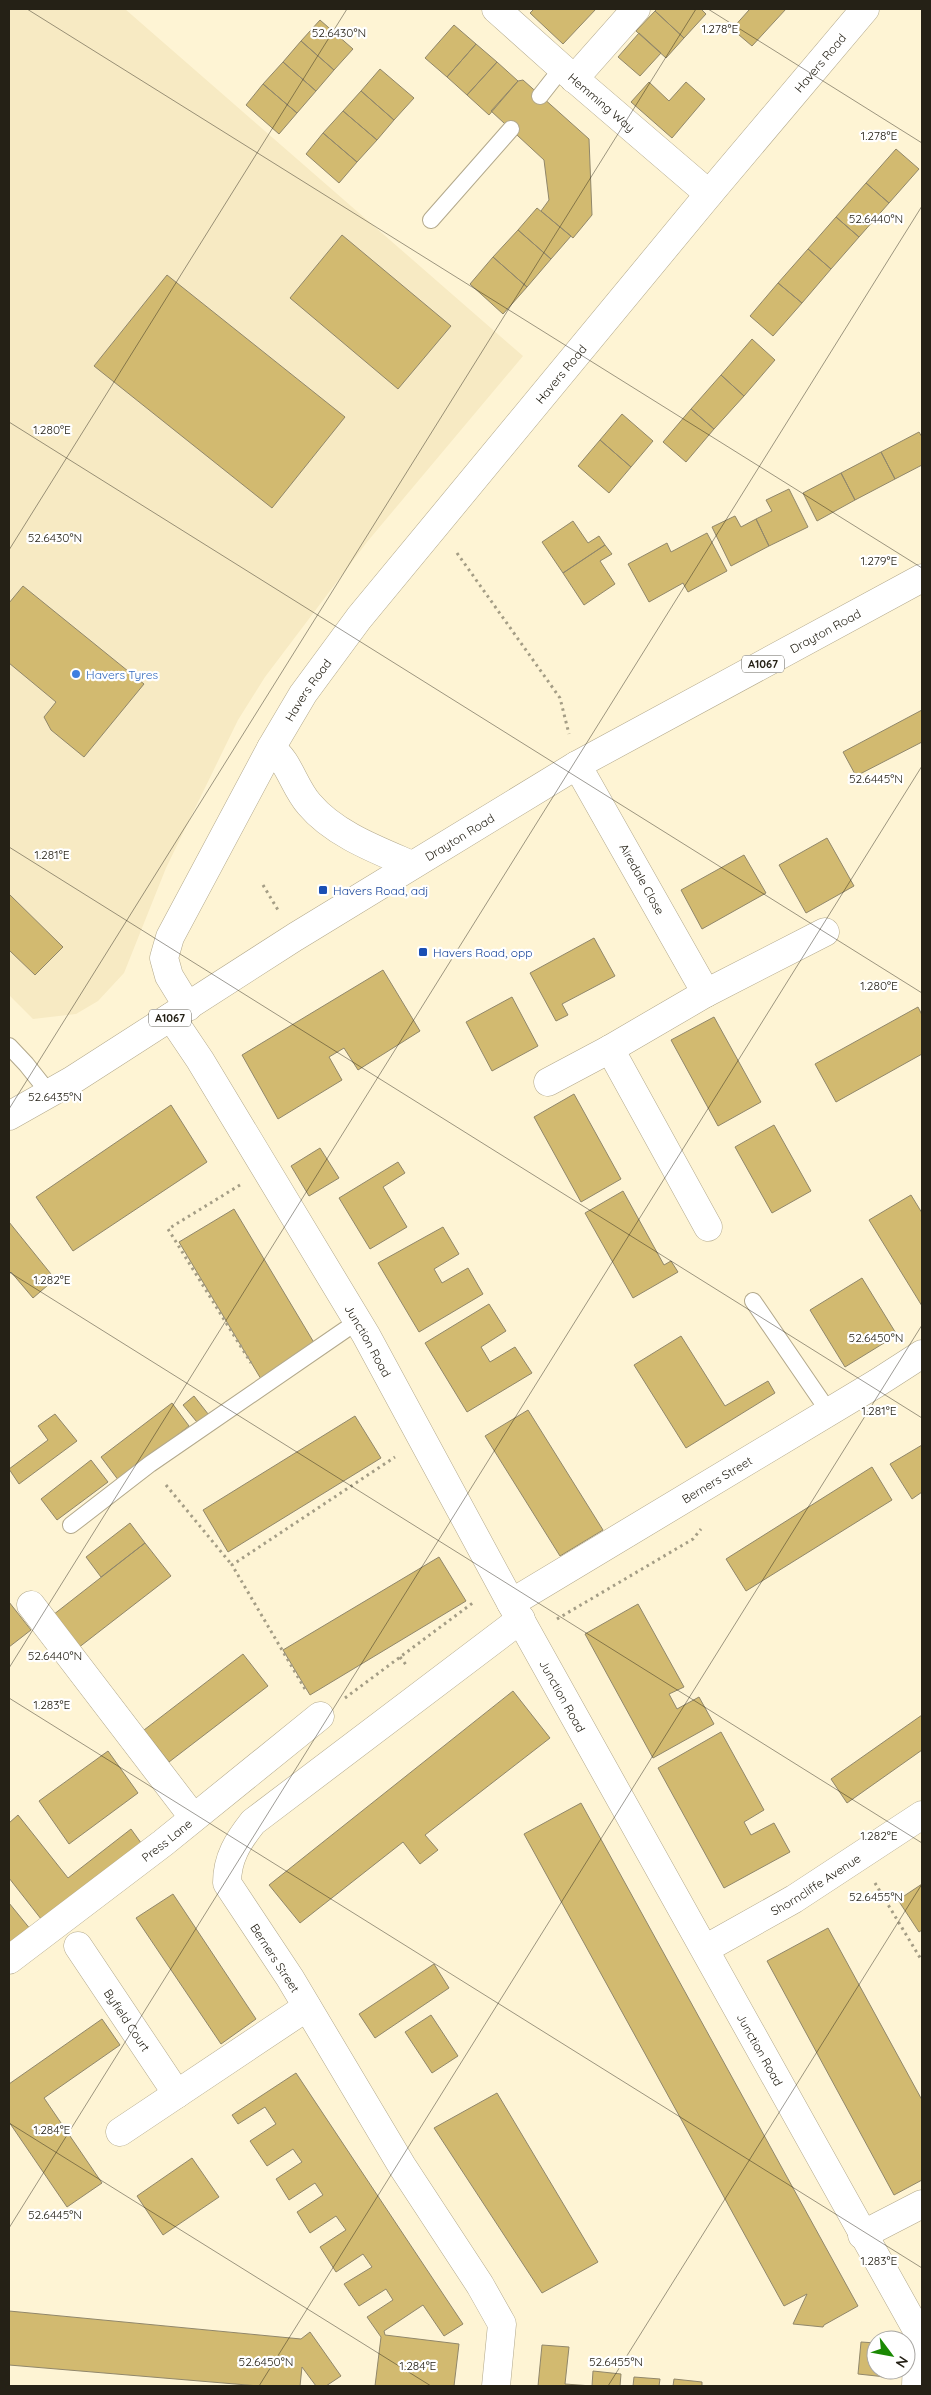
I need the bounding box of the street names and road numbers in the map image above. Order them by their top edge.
street label: Havers Road [791,30,849,95]
street label: Hemming Way [565,69,638,135]
street label: Havers Road [532,341,589,406]
street label: Drayton Road [787,605,863,656]
street label: Havers Road [281,656,334,724]
road number: A1067 [742,656,784,672]
street label: Drayton Road [422,810,497,864]
street label: Airedale Close [616,841,668,917]
road number: A1067 [149,1010,191,1026]
street label: Junction Road [342,1302,395,1379]
street label: Berners Street [679,1452,755,1506]
street label: Junction Road [537,1657,589,1735]
street label: Press Lane [138,1815,195,1864]
street label: Shorncliffe Avenue [768,1850,863,1918]
street label: Berners Street [247,1921,303,1995]
street label: Byfield Court [101,1986,154,2054]
street label: Junction Road [734,2010,786,2088]

